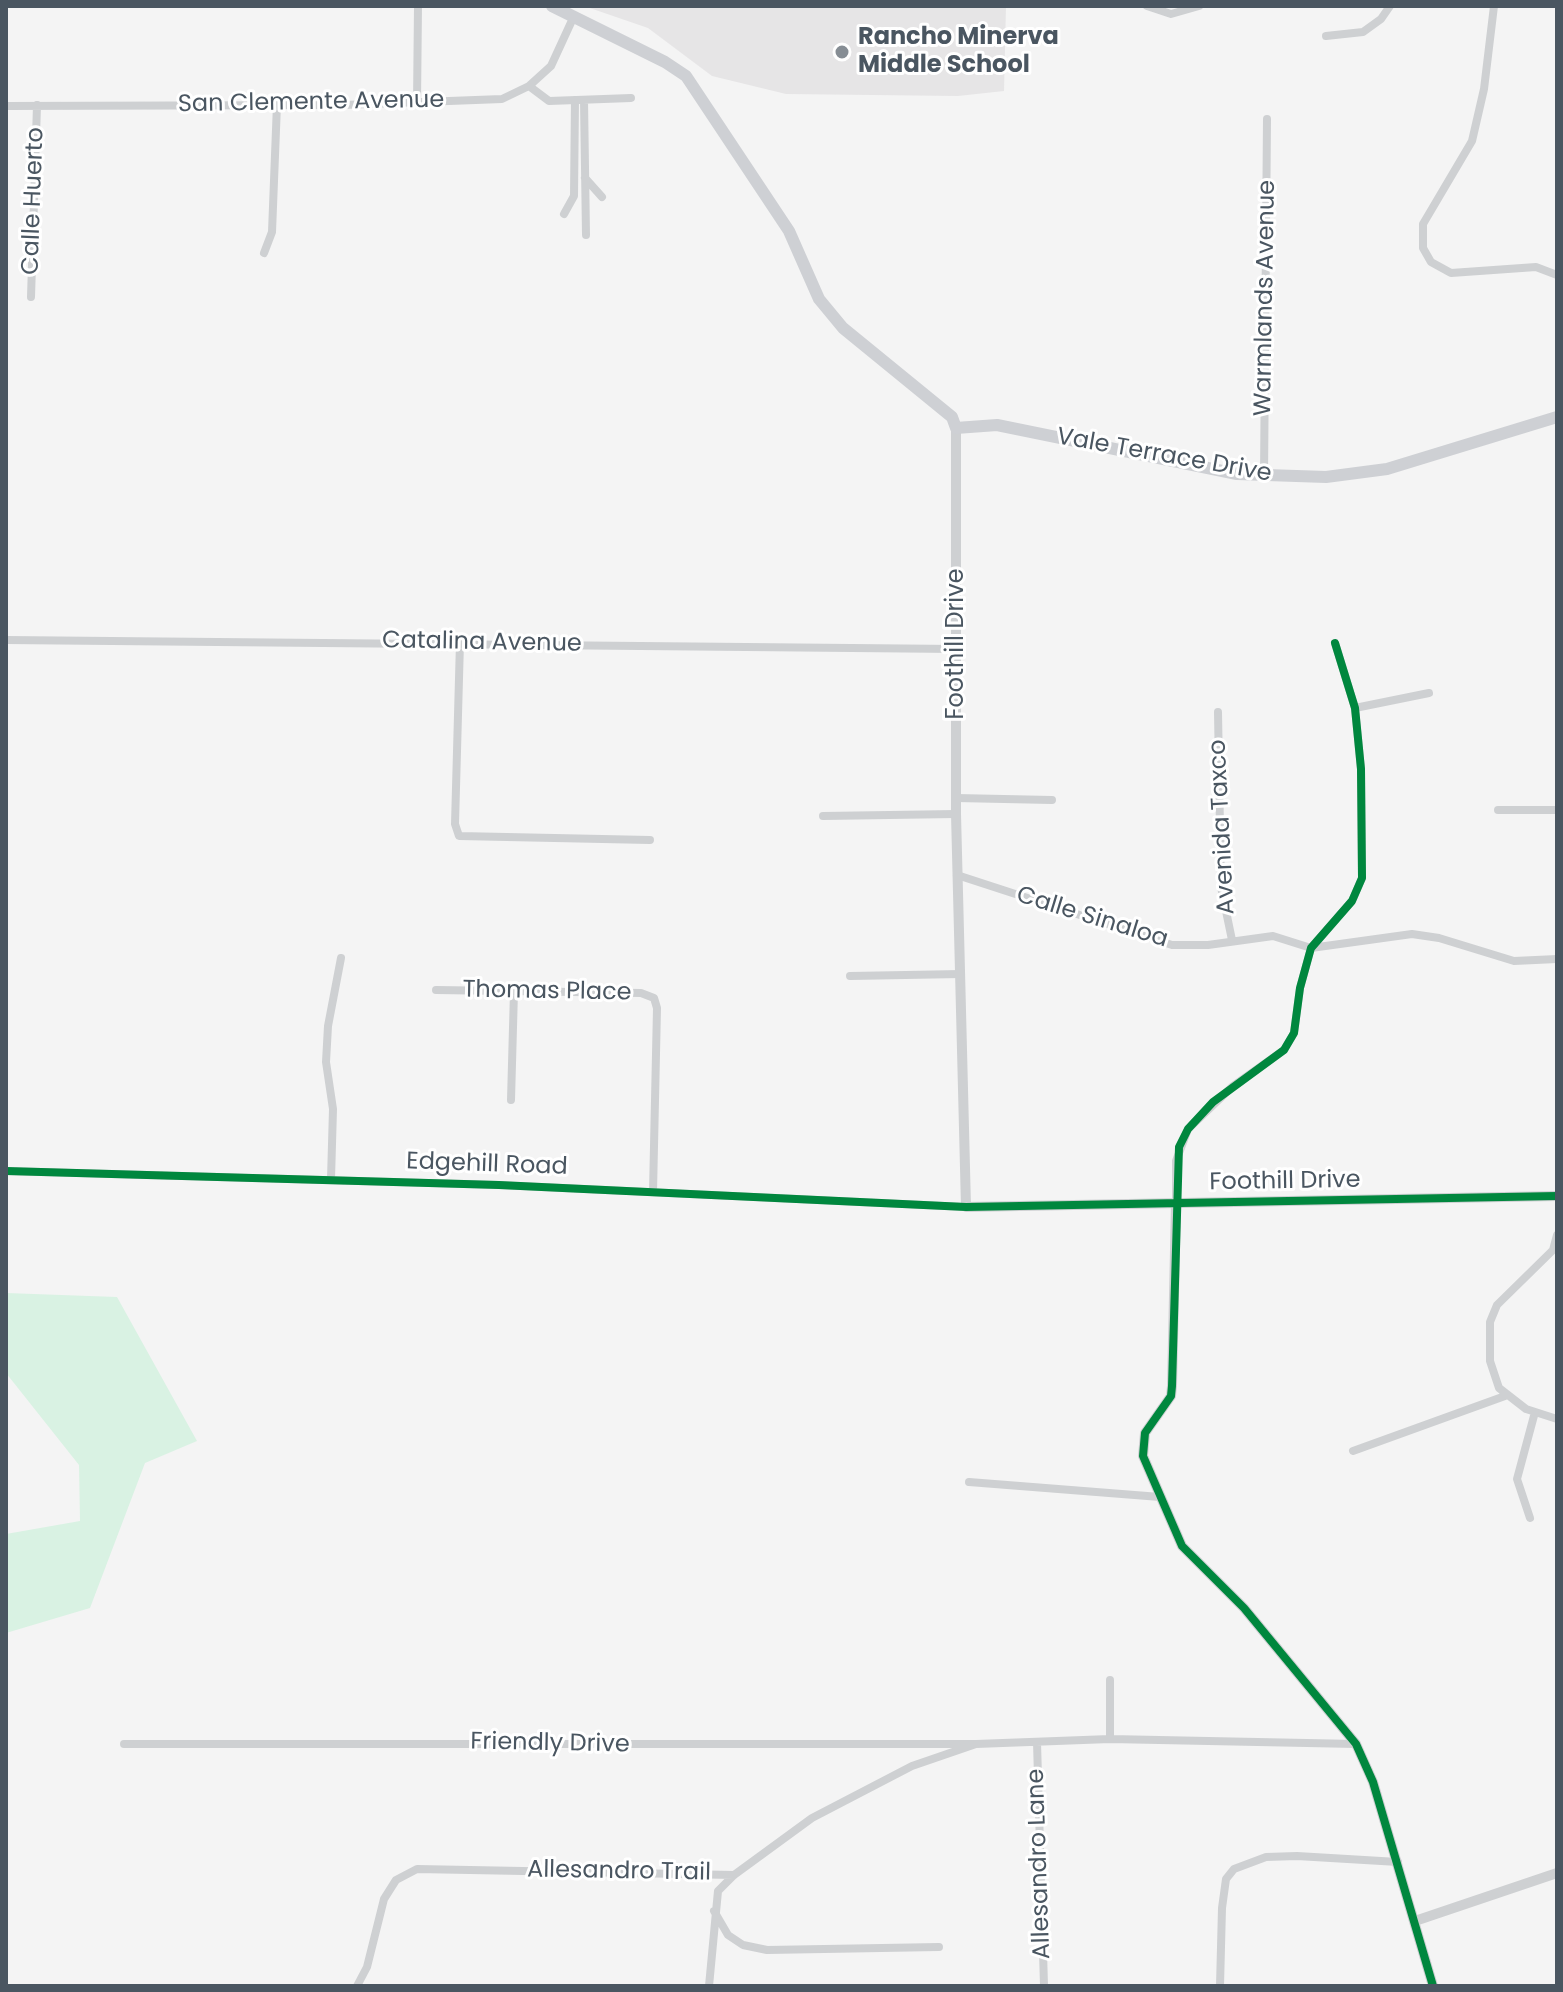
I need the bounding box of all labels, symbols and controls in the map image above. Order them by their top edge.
place label: Rancho Minerva Middle School [858,24,1059,80]
marker: Rancho Minerva Middle School [833,43,851,61]
street label: San Clemente Avenue [178,86,444,120]
street label: Calle Huerto [17,127,51,275]
street label: Warmlands Avenue [1250,180,1282,416]
street label: Vale Terrace Drive [1054,423,1274,489]
street label: Foothill Drive [943,568,971,720]
street label: Catalina Avenue [382,627,582,659]
street label: Avenida Taxco [1204,739,1242,915]
street label: Calle Sinaloa [1013,881,1171,955]
street label: Thomas Place [462,976,632,1008]
street label: Edgehill Road [406,1148,568,1182]
street label: Foothill Drive [1209,1166,1361,1198]
street label: Friendly Drive [470,1728,630,1760]
street label: Allesandro Lane [1022,1768,1058,1960]
street label: Allesandro Trail [527,1856,711,1888]

